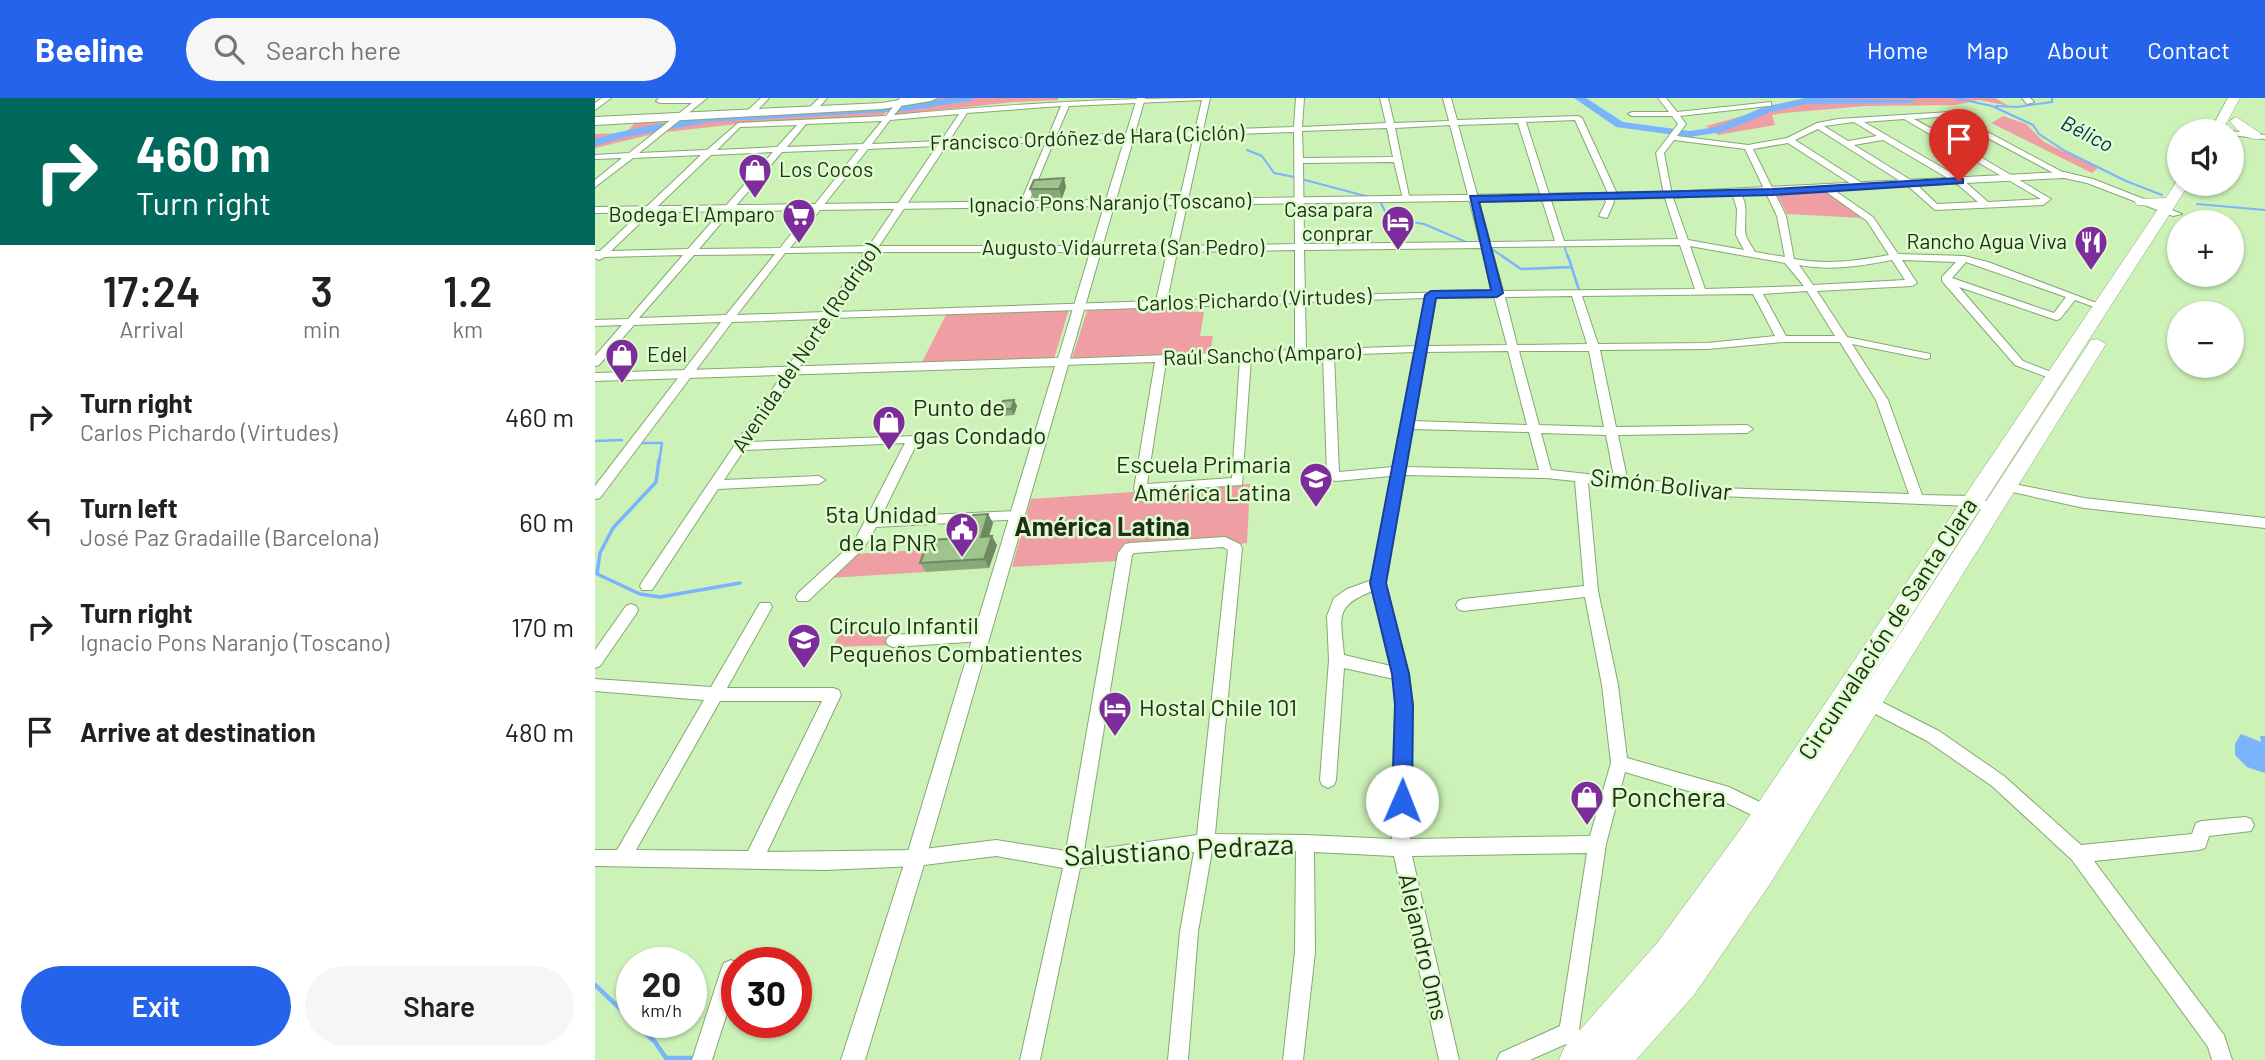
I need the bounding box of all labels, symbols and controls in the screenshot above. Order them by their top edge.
search box [186,18,676,81]
text: Beeline [35,29,144,69]
icon: search [210,30,248,68]
text: Search here [266,34,401,65]
text: Home [1867,35,1928,64]
text: Map [1966,35,2009,64]
text: About [2047,35,2109,64]
text: Contact [2147,35,2230,64]
pin [1929,109,1989,181]
water label: Bélico [2057,109,2118,156]
street label: Francisco Ordóñez de Hara (Ciclón) [929,118,1245,154]
map controls [2167,119,2244,378]
button: sound [2167,119,2244,196]
icon: arrive [1940,120,1978,158]
text: 460 m [136,123,271,182]
icon: right [21,126,112,217]
shop icon: Los Cocos [736,151,774,200]
place label: Los Cocos [779,156,873,181]
text: Turn right [136,183,271,221]
street label: Ignacio Pons Naranjo (Toscano) [969,187,1252,216]
supermarket icon: Bodega El Amparo [780,196,818,245]
place label: Casa para conprar [1284,196,1373,245]
place label: Bodega El Amparo [608,201,775,226]
hotel icon: Casa para conprar [1379,203,1417,252]
button: + [2167,210,2244,287]
restaurant icon: Rancho Agua Viva [2072,223,2110,272]
place label: Rancho Agua Viva [1907,228,2067,253]
street label: Augusto Vidaurreta (San Pedro) [982,234,1265,259]
street label: Avenida del Norte (Rodrigo) [726,238,884,456]
text: 17:24 [103,265,201,315]
text: 3 [311,265,333,315]
text: 1.2 [443,265,492,315]
street label: Carlos Pichardo (Virtudes) [1136,282,1372,315]
button: − [2167,301,2244,378]
text: Arrival [119,315,184,343]
text: min [303,315,340,343]
text: km [452,315,483,343]
shop icon: Edel [603,336,641,385]
street label: Raúl Sancho (Amparo) [1162,338,1362,369]
place label: Edel [647,341,687,366]
text: Turn right [80,387,193,418]
place label: Punto de gas Condado [913,392,1046,449]
icon: right [21,398,59,436]
text: 460 m [505,401,574,432]
shop icon: Punto de gas Condado [870,403,908,452]
text: Carlos Pichardo (Virtudes) [80,418,337,446]
place label: Escuela Primaria América Latina [1116,449,1291,506]
school or university icon: Escuela Primaria América Latina [1297,460,1335,509]
street label: Simón Bolivar [1589,462,1734,505]
text: Turn left [80,492,178,523]
street label: Circunvalación de Santa Clara [1791,492,1982,765]
place label: 5ta Unidad de la PNR [826,499,937,556]
icon: left [21,503,59,541]
text: 60 m [519,506,574,537]
public building icon: 5ta Unidad de la PNR [943,510,981,559]
district label: América Latina [1014,510,1190,541]
text: José Paz Gradaille (Barcelona) [80,523,378,551]
text: Turn right [80,597,193,628]
icon: right [21,608,59,646]
place label: Círculo Infantil Pequeños Combatientes [829,610,1083,667]
text: 170 m [511,611,574,642]
school or university icon: Círculo Infantil Pequeños Combatientes [785,621,823,670]
text: Ignacio Pons Naranjo (Toscano) [80,628,389,656]
hotel icon: Hostal Chile 101 [1096,689,1134,738]
place label: Hostal Chile 101 [1139,692,1297,721]
icon: arrive [21,713,59,751]
text: Arrive at destination [80,716,316,747]
text: 480 m [505,716,574,747]
position arrow [1365,764,1439,838]
shop icon: Ponchera [1568,778,1606,827]
place label: Ponchera [1611,779,1726,813]
street label: Salustiano Pedraza [1063,826,1295,872]
street label: Alejandro Oms [1393,870,1455,1023]
speed limit sign: 30 [721,947,812,1038]
text: 20 [642,962,681,1004]
button: Exit [21,966,291,1046]
button: Share [305,966,574,1046]
text: km/h [641,999,682,1021]

